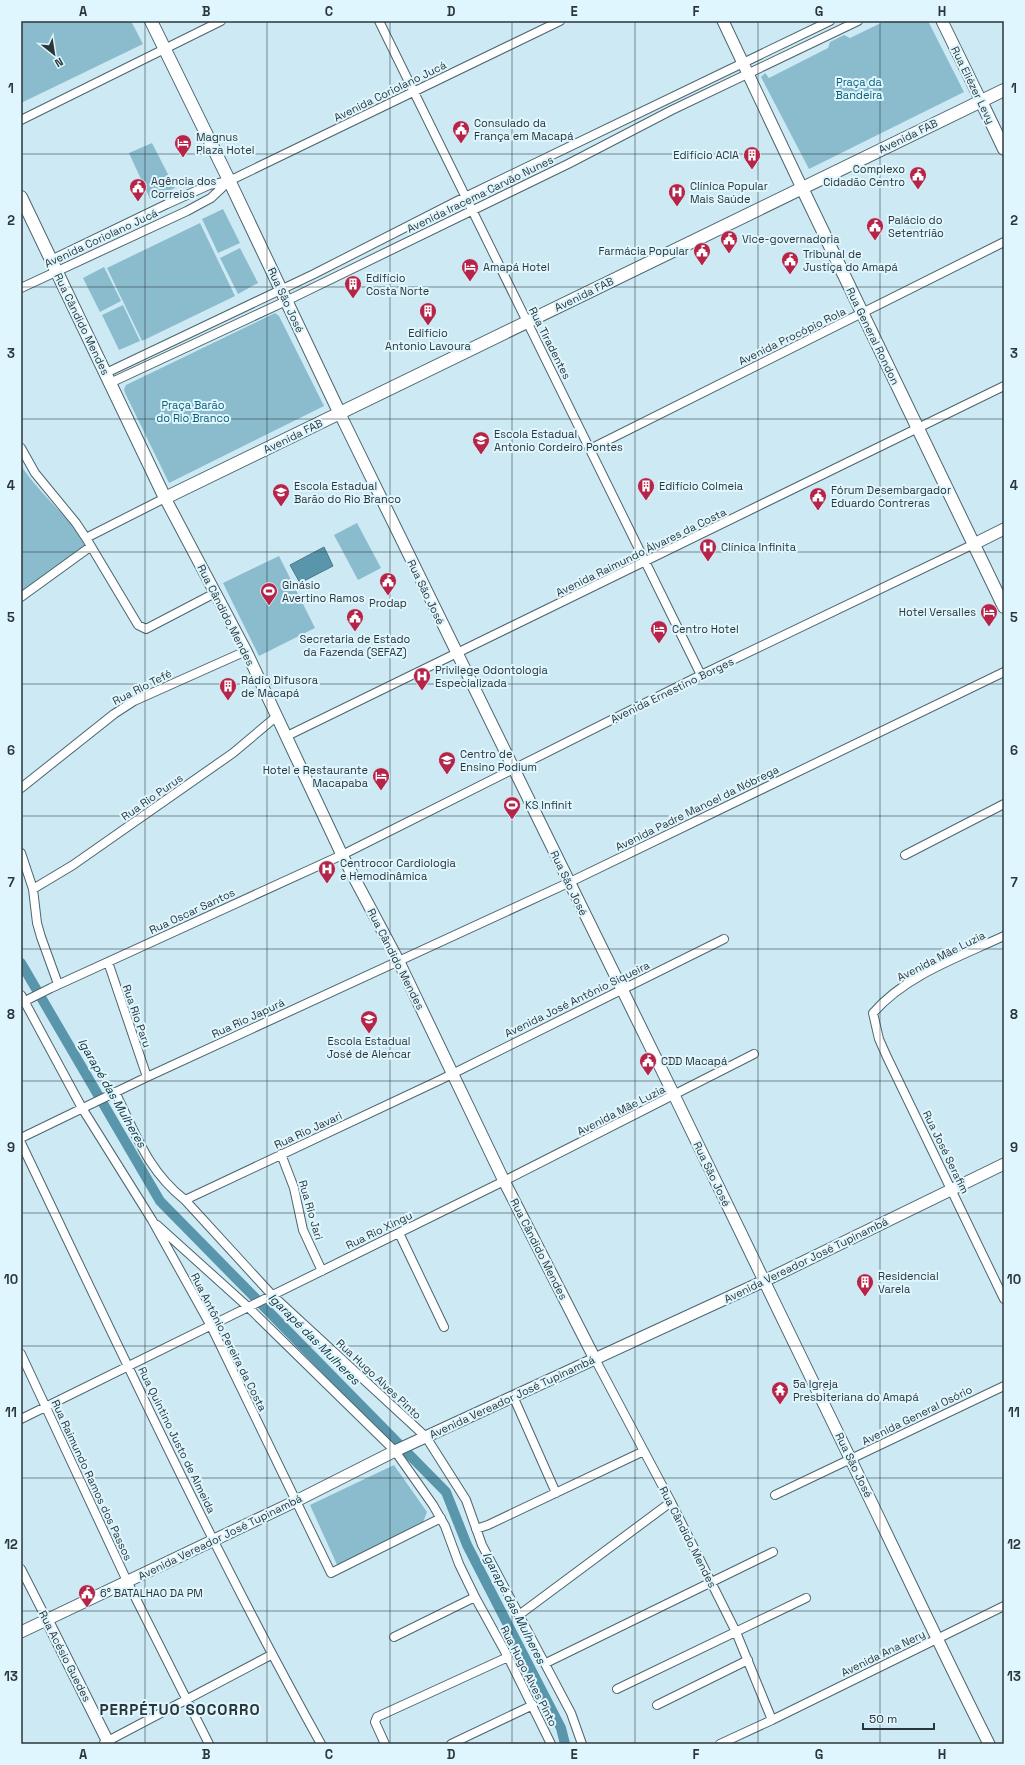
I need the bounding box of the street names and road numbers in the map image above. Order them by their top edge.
street label: Rua Eliézer Levy [948,44,998,126]
street label: Avenida Coriolano Jucá [331,57,449,124]
street label: Avenida FAB [876,116,940,156]
street label: Avenida Iracema Carvão Nunes [404,152,556,236]
street label: Avenida Coriolano Jucá [42,205,160,270]
street label: Rua São José [265,265,307,335]
street label: Rua Cândido Mendes [51,271,113,377]
street label: Avenida FAB [552,274,616,314]
street label: Rua General Rondon [843,285,903,387]
street label: Avenida Procópio Rola [736,304,848,368]
street label: Rua Tiradentes [526,305,574,382]
street label: Avenida FAB [261,416,325,456]
street label: Avenida Raimundo Álvares da Costa [553,504,729,599]
street label: Rua São José [404,557,448,627]
street label: Rua Cândido Mendes [194,562,258,668]
street label: Avenida Ernestino Borges [608,654,736,726]
street label: Rua Rio Tefé [110,666,174,708]
street label: Avenida Padre Manoel da Nóbrega [613,762,782,854]
street label: Rua Rio Purus [118,770,186,823]
street label: Rua São José [547,848,591,918]
street label: Rua Oscar Santos [147,885,237,937]
street label: Rua Cândido Mendes [364,906,428,1012]
street label: Avenida Mãe Luzia [895,927,988,984]
street label: Avenida José Antônio Siqueira [502,957,652,1040]
street label: Rua Rio Paru [120,983,154,1049]
street label: Rua Rio Japurá [209,995,287,1041]
street label: Avenida Mãe Luzia [575,1081,668,1138]
street label: Rua Rio Javari [272,1108,344,1152]
street label: Rua José Serafim [920,1108,972,1196]
street label: Rua São José [690,1139,734,1209]
street label: Rua Rio Jari [296,1179,326,1242]
street label: Rua Cândido Mendes [507,1196,571,1302]
street label: Rua Rio Xingu [343,1208,415,1252]
street label: Avenida Vereador José Tupinambá [722,1214,891,1306]
street label: Rua Antônio Pereira da Costa [188,1271,270,1414]
street label: Rua Hugo Alves Pinto [334,1336,425,1422]
street label: Avenida Vereador José Tupinambá [427,1352,598,1442]
street label: Rua Quintino Justo de Almeida [135,1364,219,1516]
street label: Avenida General Osório [860,1382,975,1448]
street label: Rua Raimundo Ramos dos Passos [48,1397,136,1563]
street label: Rua São José [832,1430,876,1500]
street label: Rua Cândido Mendes [656,1484,720,1590]
street label: Avenida Vereador José Tupinambá [136,1491,305,1583]
street label: Rua Acésio Guedes [36,1608,94,1704]
street label: Rua Hugo Alves Pinto [497,1623,561,1729]
street label: Avenida Ana Nery [839,1627,927,1679]

